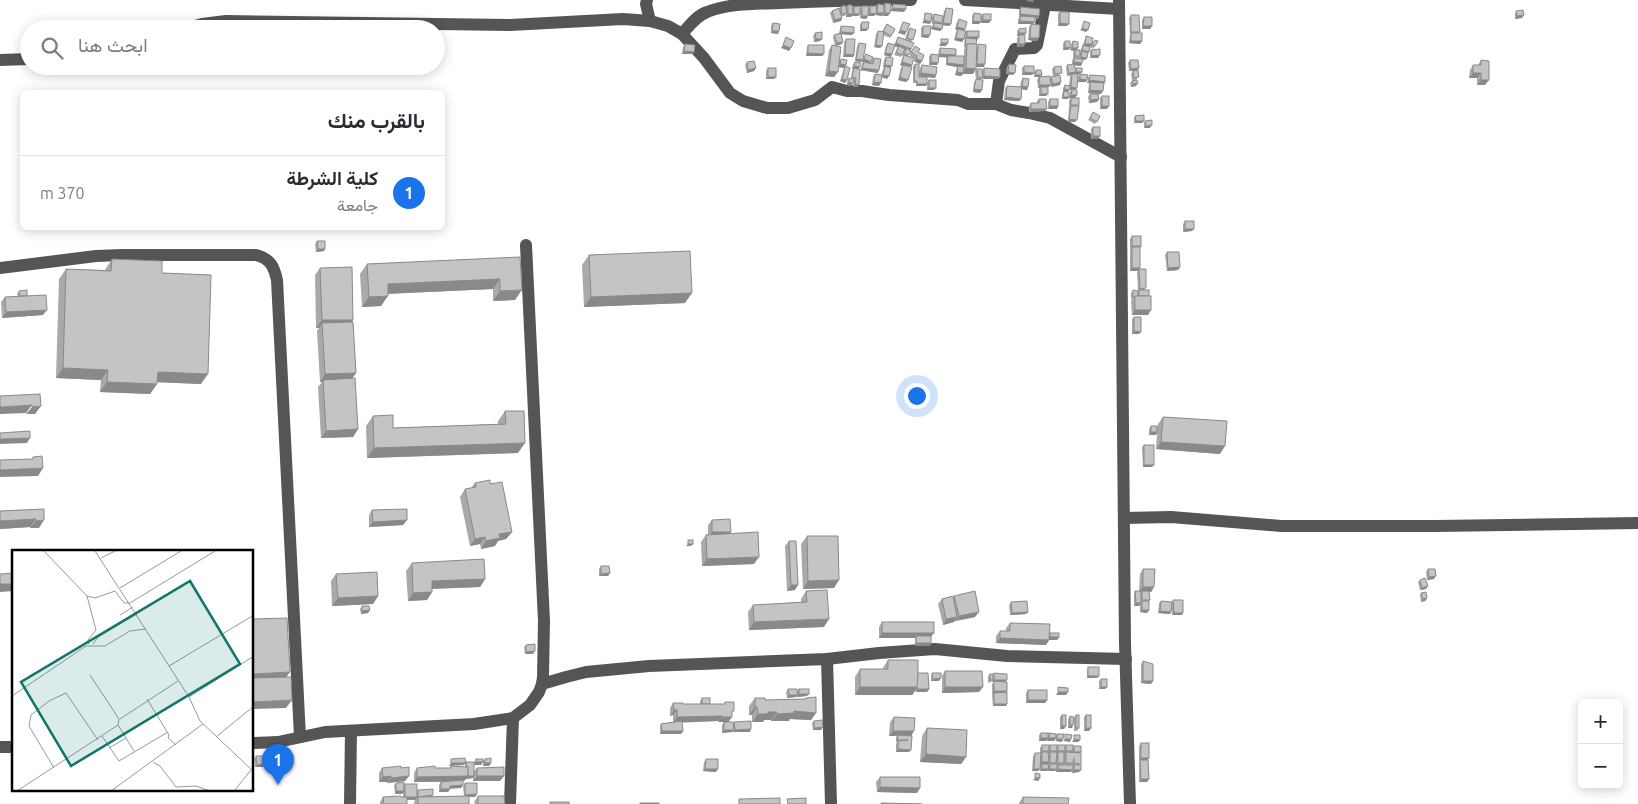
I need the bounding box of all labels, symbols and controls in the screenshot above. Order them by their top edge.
search box [20,20,445,75]
icon: search [38,34,66,62]
text: ابحث هنا [78,34,148,56]
text: بالقرب منك [328,108,425,132]
text: كلية الشرطة [286,167,378,189]
text: 370 m [40,184,85,202]
text: 1 [404,184,414,202]
text: جامعة [337,196,378,214]
your location [904,383,930,409]
inset map [12,550,254,792]
map controls [1578,699,1623,789]
button: + [1578,699,1623,744]
pin: 1 [262,744,294,785]
button: − [1578,744,1623,789]

